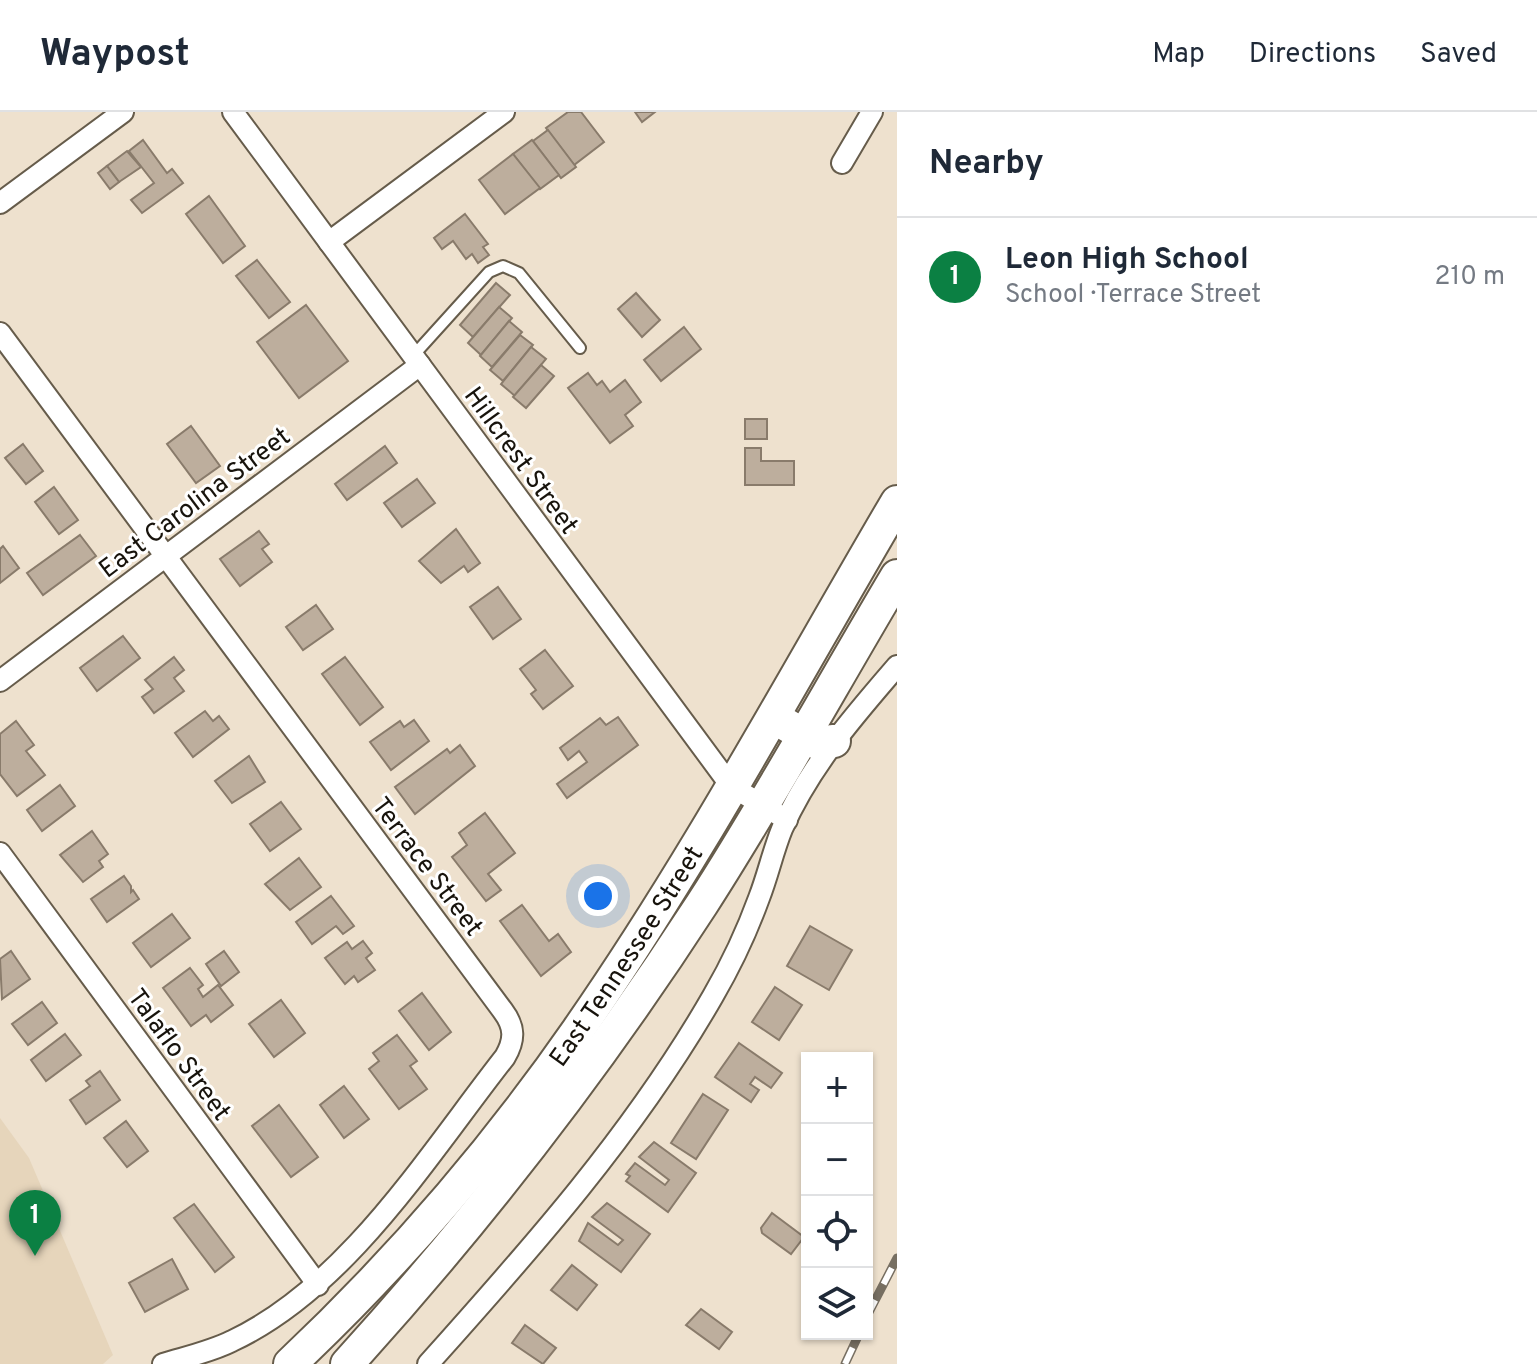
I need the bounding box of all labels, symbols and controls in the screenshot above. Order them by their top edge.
text: Waypost [40,31,190,80]
text: Map [1152,37,1205,73]
text: Directions [1249,37,1376,73]
text: Saved [1420,37,1497,73]
text: Nearby [929,143,1044,186]
text: Leon High School [1005,242,1249,279]
text: 1 [950,261,960,294]
text: 210 m [1435,261,1505,294]
text: School · Terrace Street [1005,279,1261,312]
street label: Hillcrest Street [455,381,585,542]
street label: East Carolina Street [93,421,298,587]
street label: Terrace Street [363,791,489,944]
street label: East Tennessee Street [543,841,712,1074]
your location [578,876,618,916]
street label: Talaflo Street [119,983,237,1128]
map controls [801,1052,873,1340]
button: + [801,1052,873,1124]
button: − [801,1124,873,1196]
pin: 1 [9,1190,61,1256]
button: locate [801,1196,873,1268]
button: layers [801,1268,873,1340]

